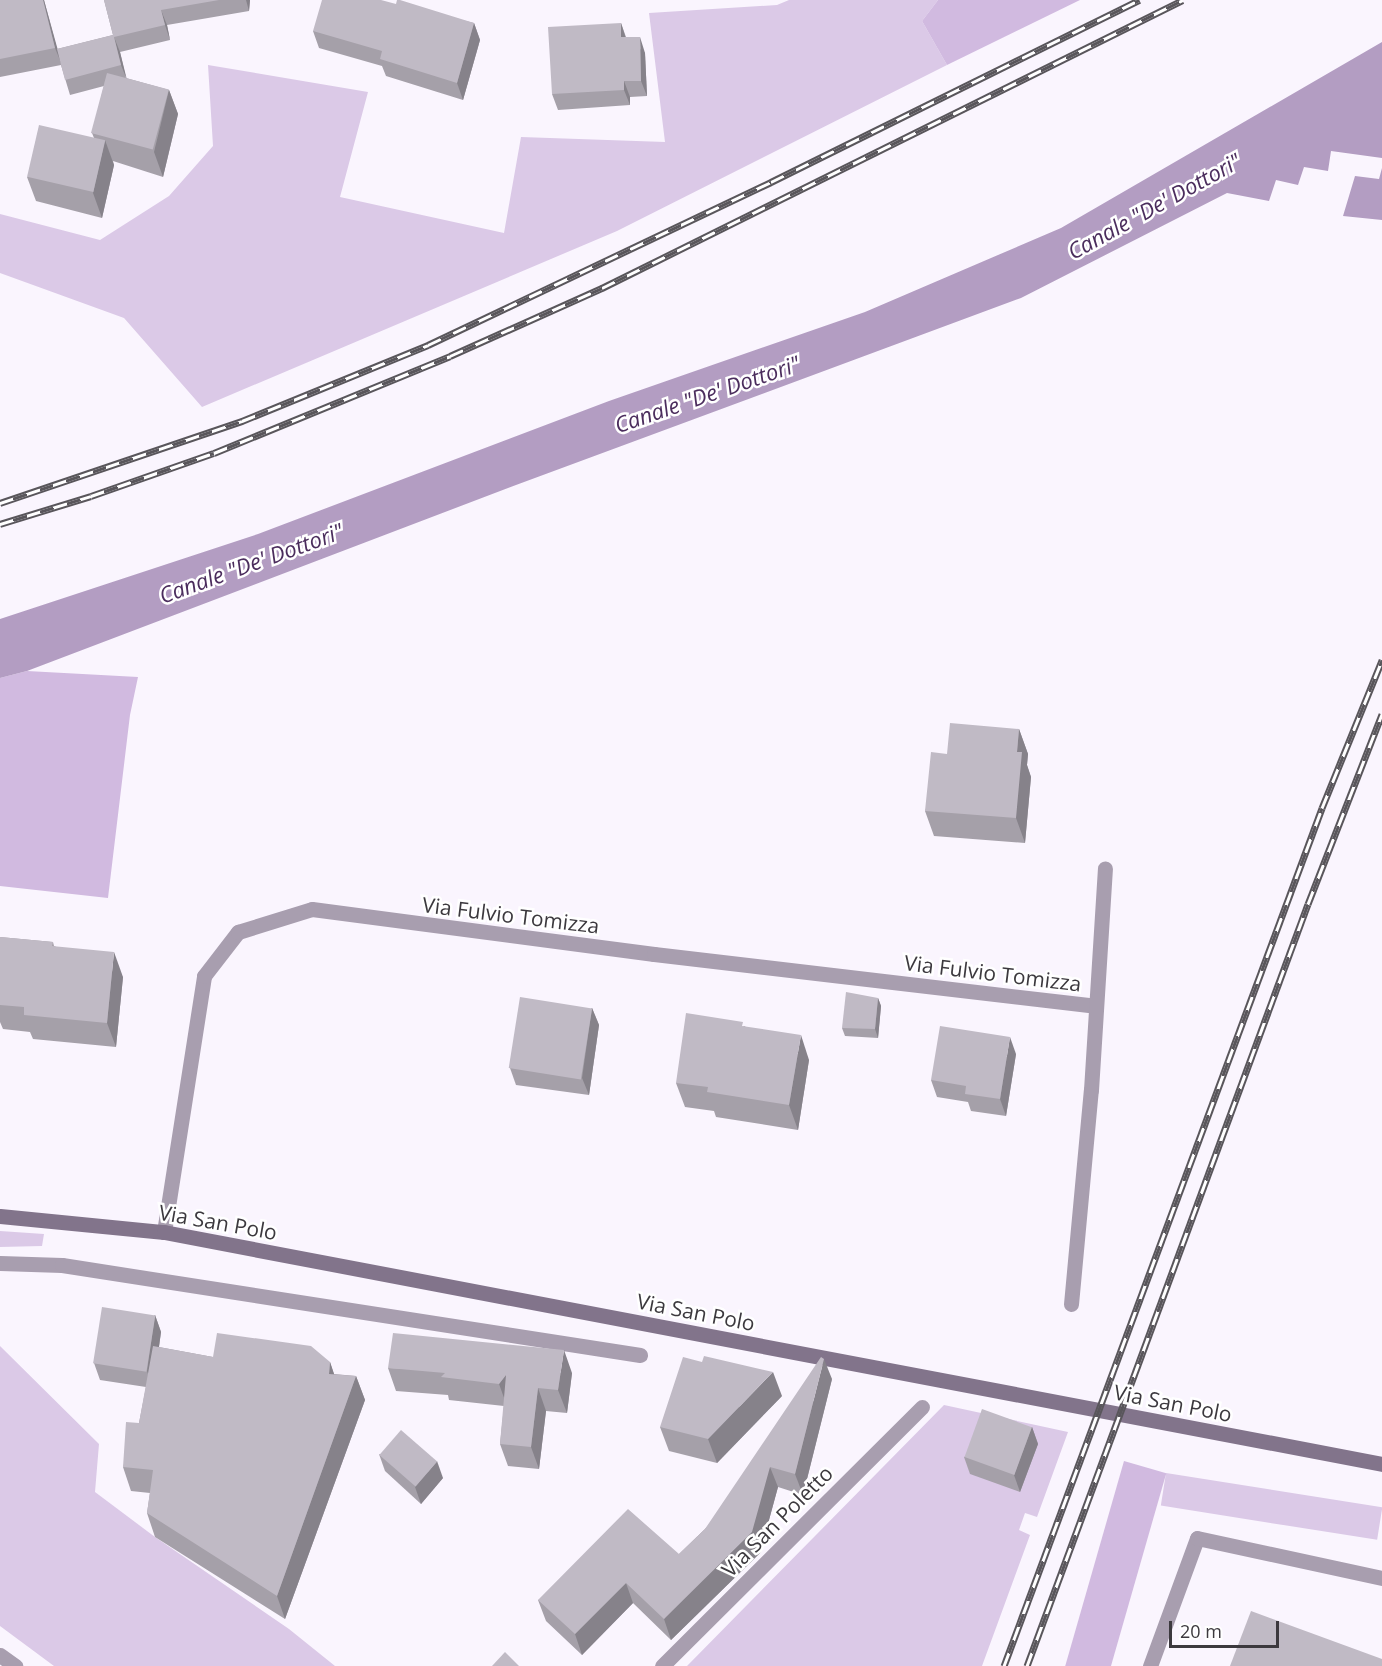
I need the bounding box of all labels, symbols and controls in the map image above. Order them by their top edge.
water label: Canale "De' Dottori" [1063,147,1245,265]
water label: Canale "De' Dottori" [611,350,803,438]
water label: Canale "De' Dottori" [155,517,347,609]
street label: Via Fulvio Tomizza [421,892,601,938]
street label: Via Fulvio Tomizza [903,950,1083,996]
street label: Via San Polo [157,1199,279,1245]
street label: Via San Polo [635,1288,757,1336]
street label: Via San Polo [1112,1379,1234,1427]
street label: Via San Poletto [716,1460,838,1582]
scale bar [1172,1609,1282,1647]
text: 20 m [1180,1619,1222,1643]

